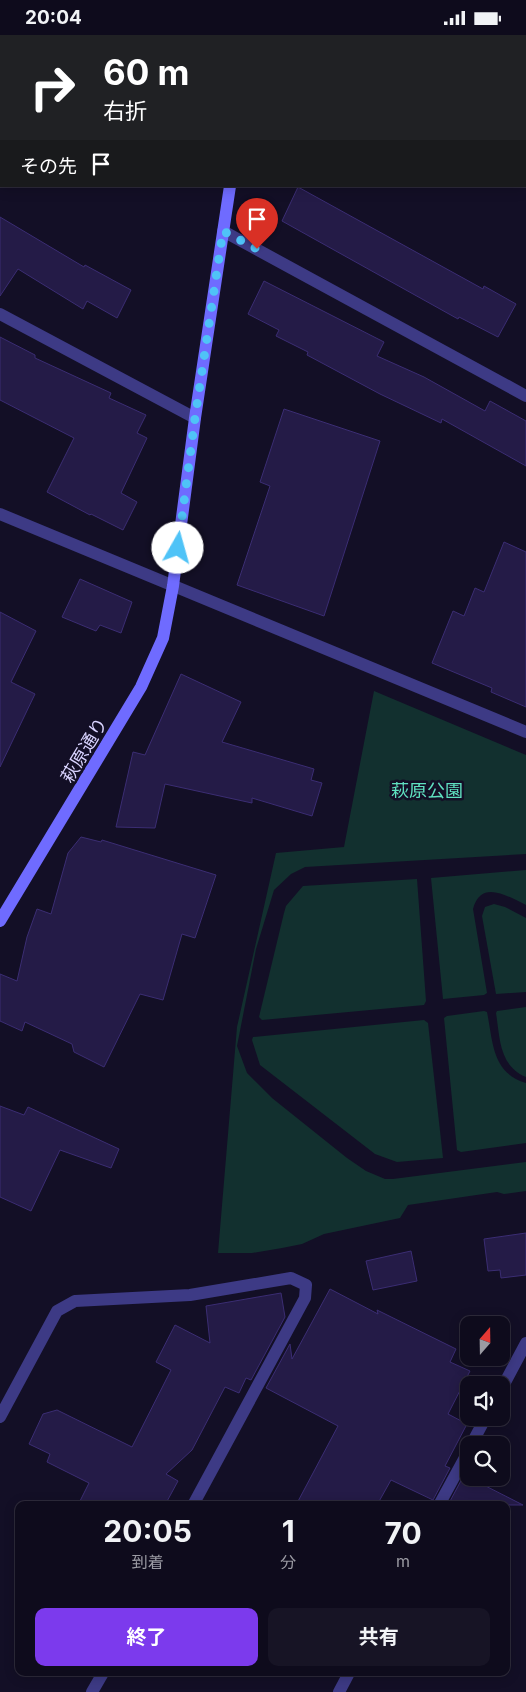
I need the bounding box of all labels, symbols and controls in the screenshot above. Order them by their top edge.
text: 20:04 [25,6,82,29]
text: 60 m [103,51,190,93]
icon: right [20,55,85,120]
text: 右折 [103,98,147,124]
icon: arrive [87,150,115,178]
text: その先 [20,155,77,178]
pin [236,198,278,249]
icon: arrive [243,205,271,233]
position arrow [151,521,203,573]
street label: 萩原通り [56,714,112,786]
park label: 萩原公園 [391,780,463,801]
north arrow [460,1316,510,1366]
map controls [460,1316,510,1486]
button: sound [460,1376,510,1426]
button: search [460,1436,510,1486]
text: 20:05 [103,1513,192,1549]
text: 1 [282,1513,295,1549]
text: 70 [384,1515,422,1551]
text: m [396,1551,410,1571]
text: 到着 [132,1552,164,1572]
text: 分 [280,1552,296,1572]
button: 終了 [35,1608,258,1666]
button: 共有 [268,1608,490,1666]

